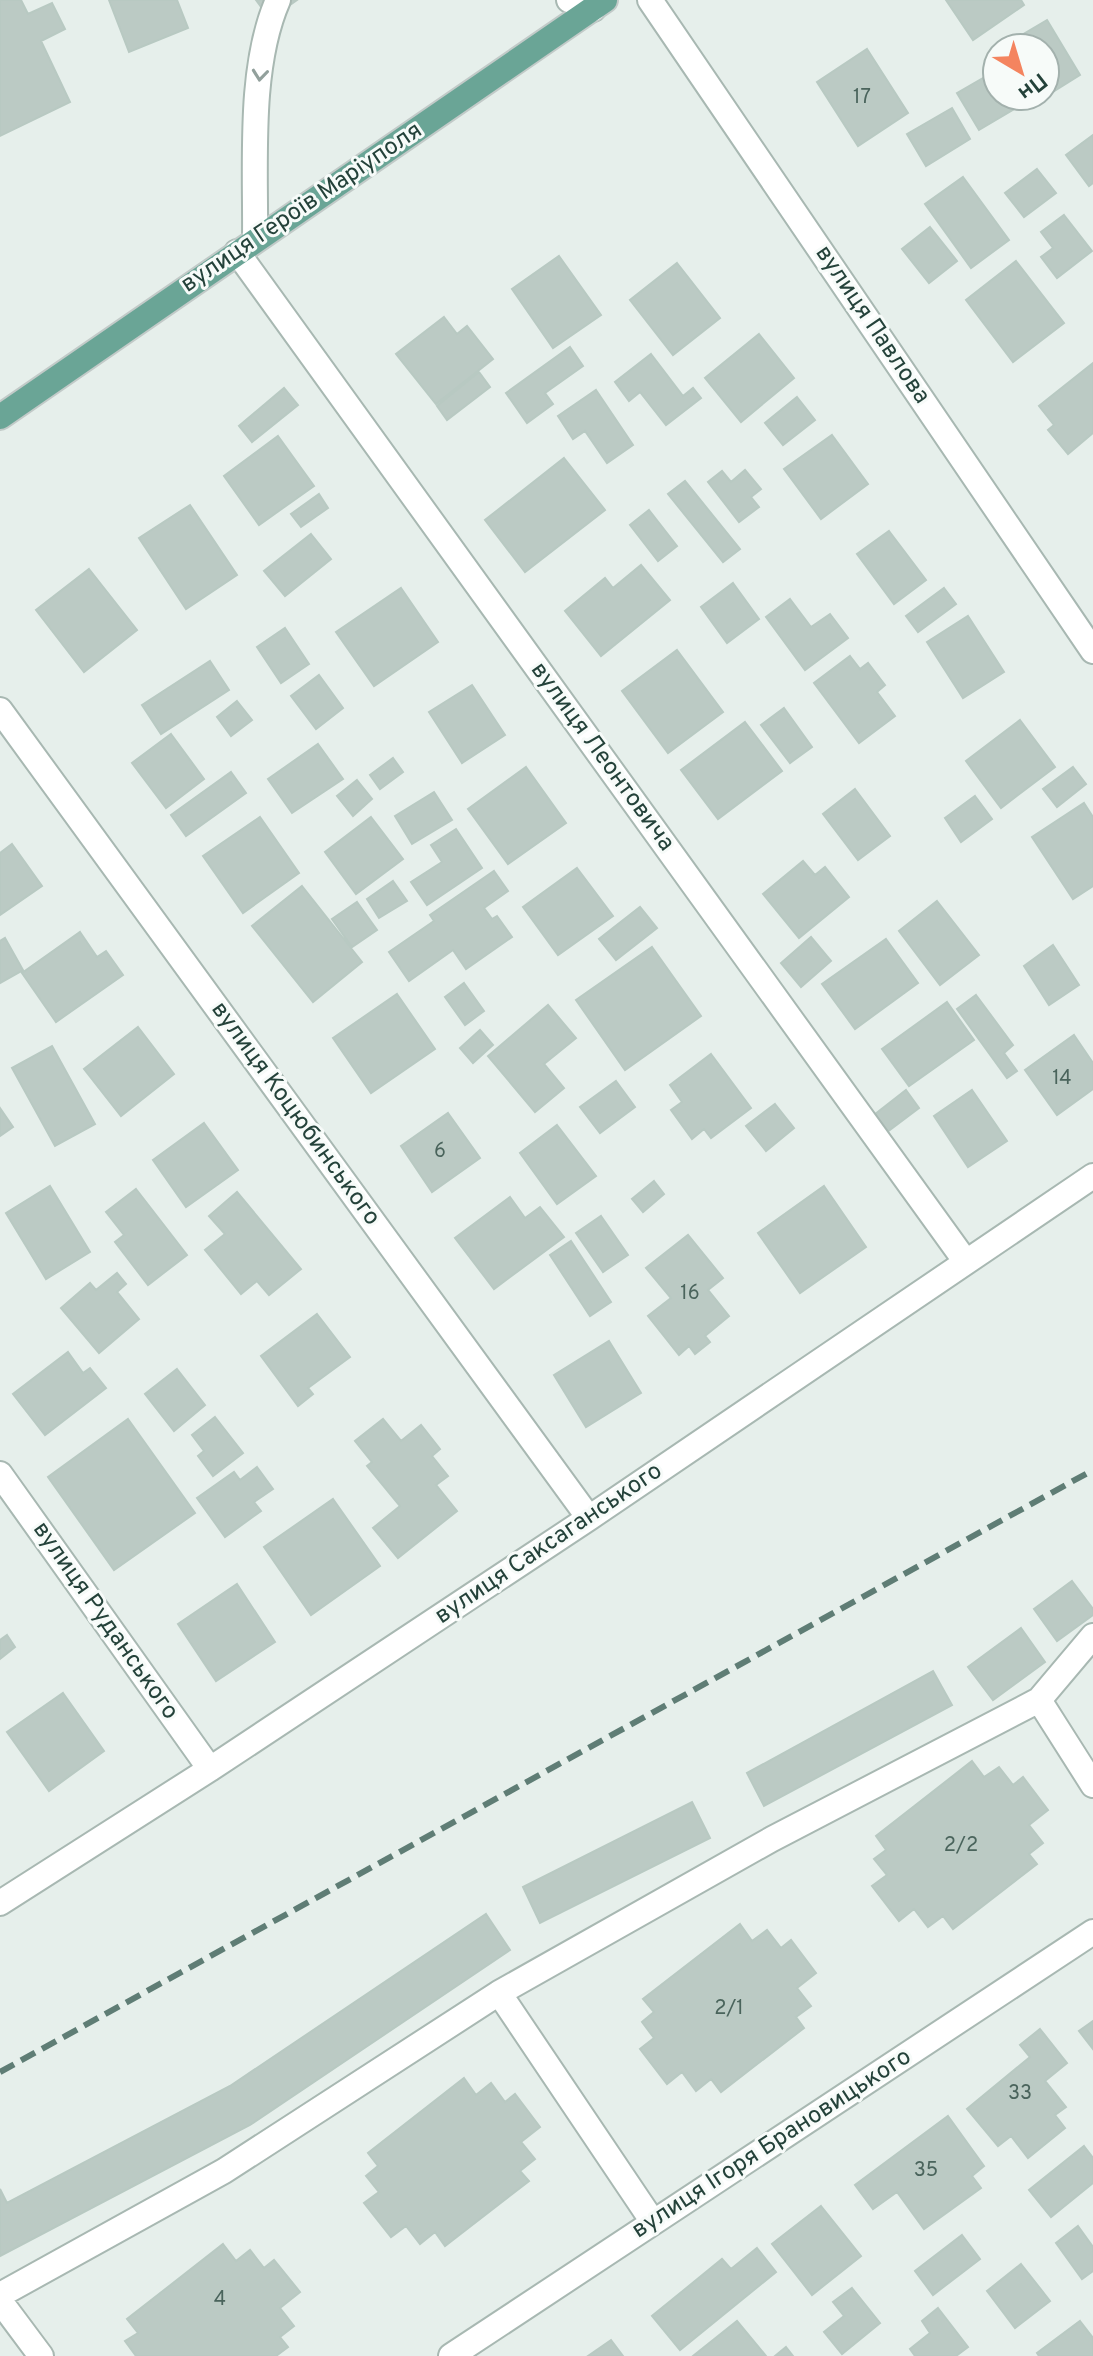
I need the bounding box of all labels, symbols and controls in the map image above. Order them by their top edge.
north arrow [981,32,1061,112]
text: Пн [1012,66,1052,106]
one-way arrow [251,69,268,82]
house number: 17 [853,85,871,111]
street label: вулиця Героїв Маріуполя [176,116,428,300]
street label: вулиця Павлова [808,240,936,410]
street label: вулиця Леонтовича [523,657,681,857]
street label: вулиця Коцюбинського [204,996,386,1232]
house number: 14 [1052,1066,1072,1092]
house number: 6 [434,1139,446,1165]
house number: 16 [680,1281,700,1307]
street label: вулиця Саксаганського [430,1457,668,1631]
street label: вулиця Руданського [25,1516,185,1726]
house number: 2/2 [944,1833,978,1859]
house number: 2/1 [714,1996,744,2022]
street label: вулиця Ігоря Брановицького [627,2042,917,2246]
house number: 33 [1008,2081,1032,2107]
house number: 35 [914,2158,938,2184]
house number: 4 [214,2287,226,2313]

